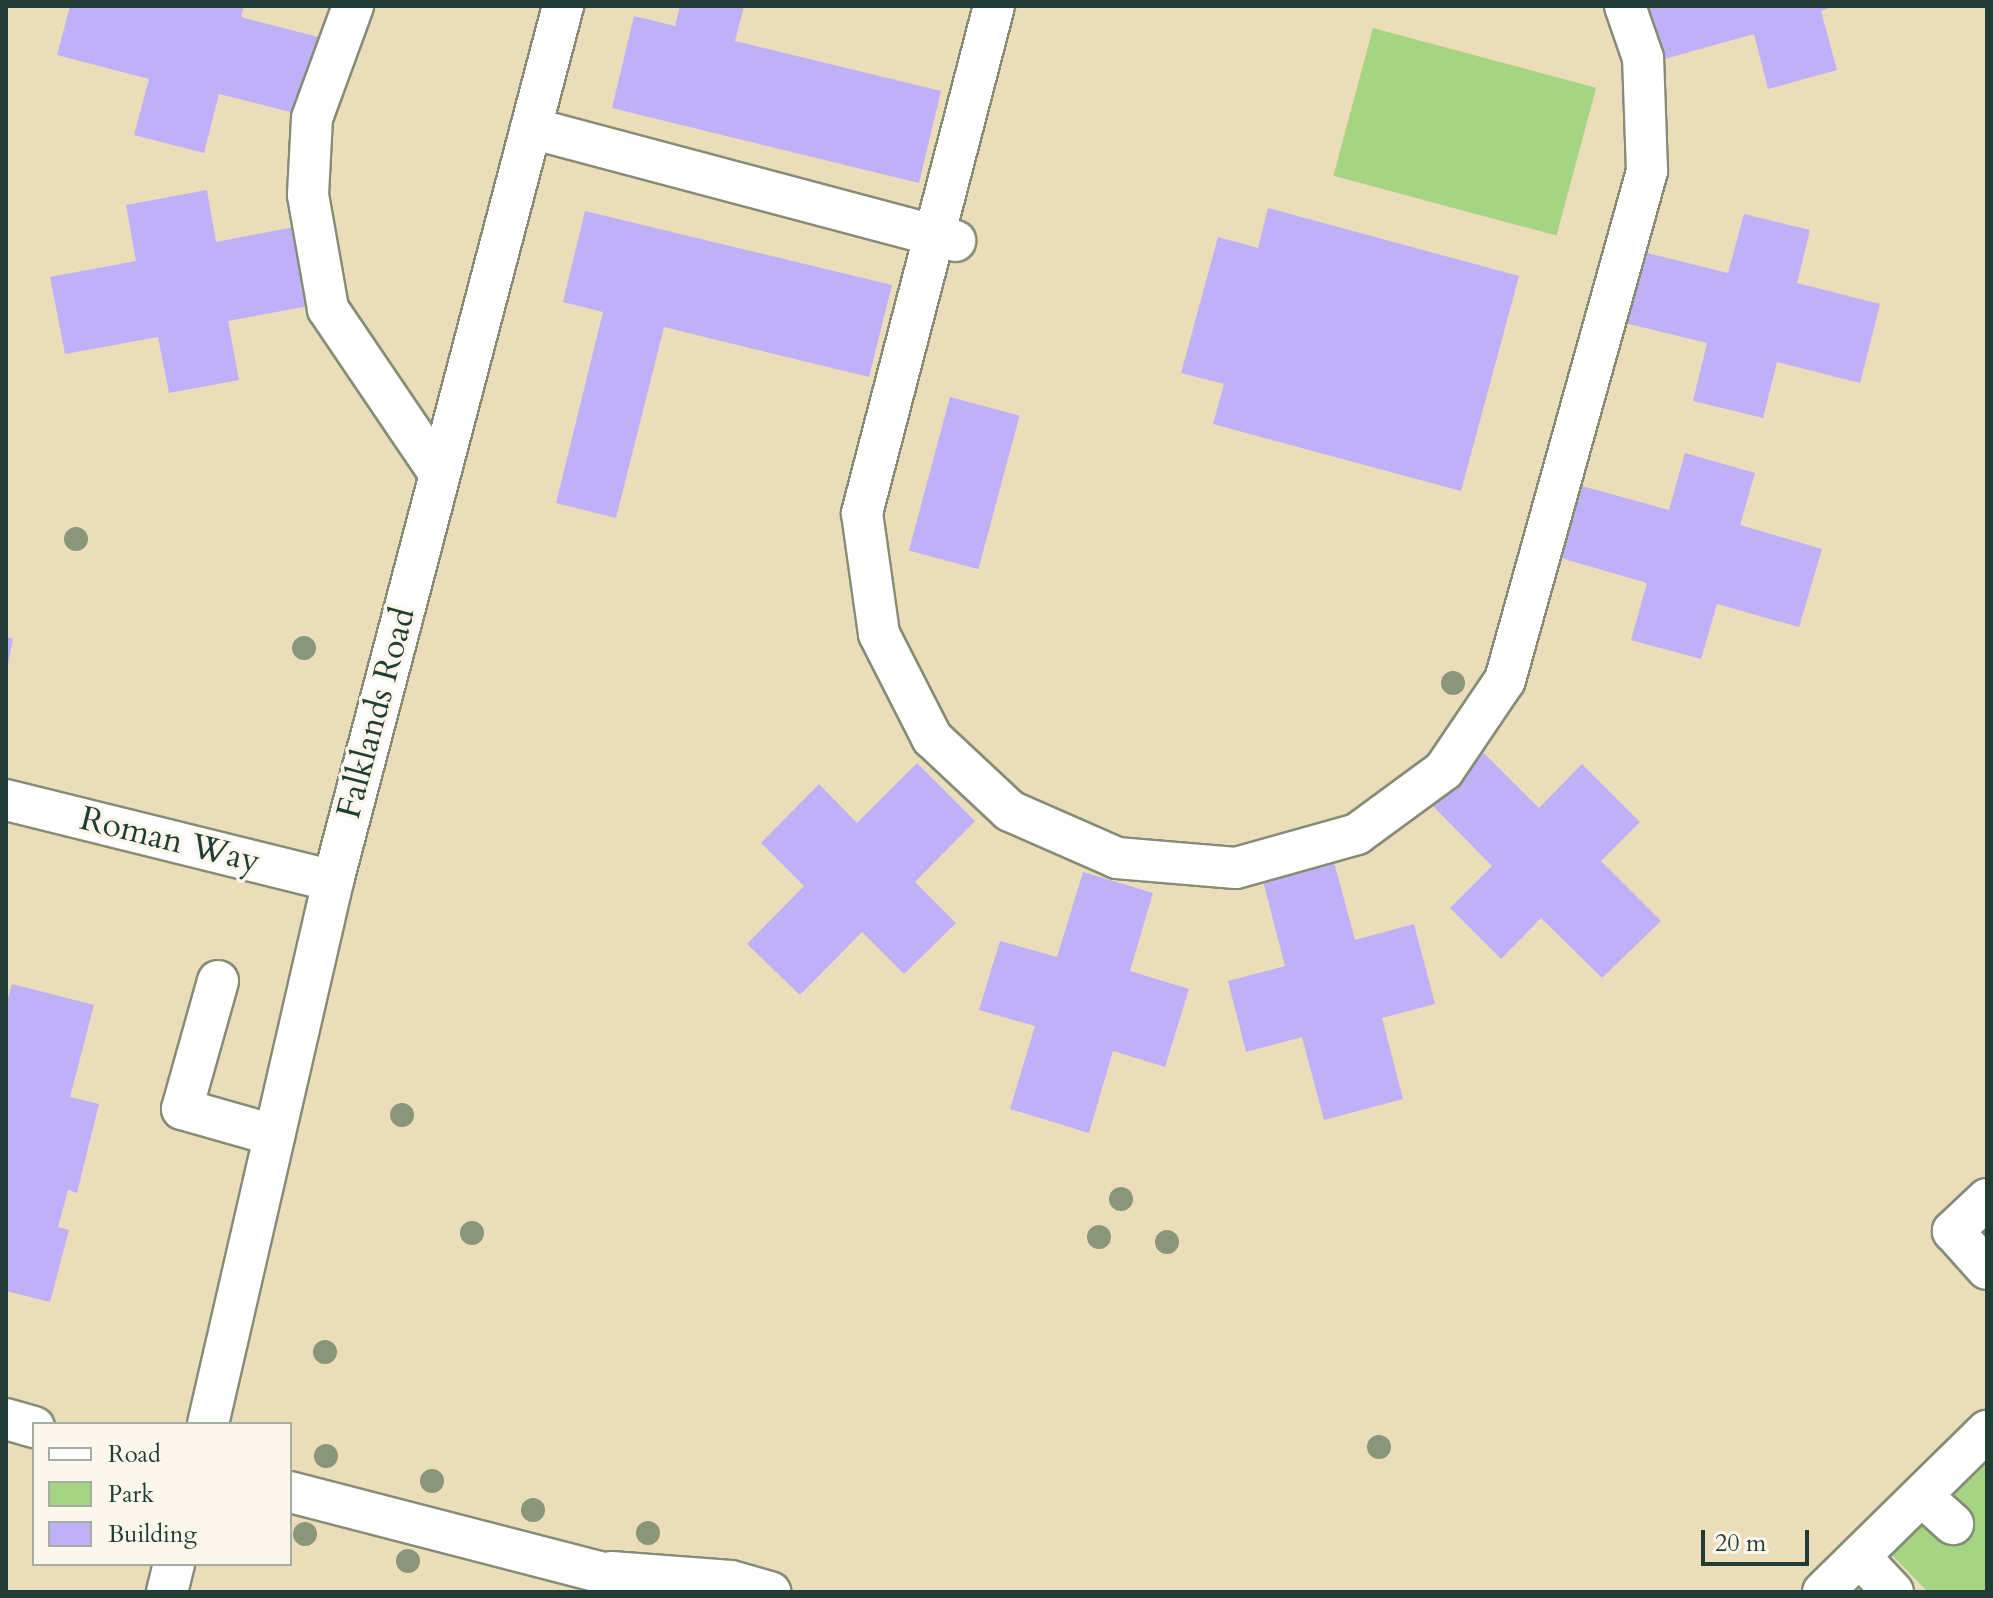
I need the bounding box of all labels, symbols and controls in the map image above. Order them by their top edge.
street label: Falklands Road [328,603,424,823]
street label: Roman Way [76,798,264,882]
legend [32,1422,292,1566]
text: Road [108,1438,161,1471]
text: Park [108,1478,154,1511]
scale bar [1705,1514,1813,1564]
text: Building [108,1518,197,1551]
text: 20 m [1715,1527,1766,1560]

